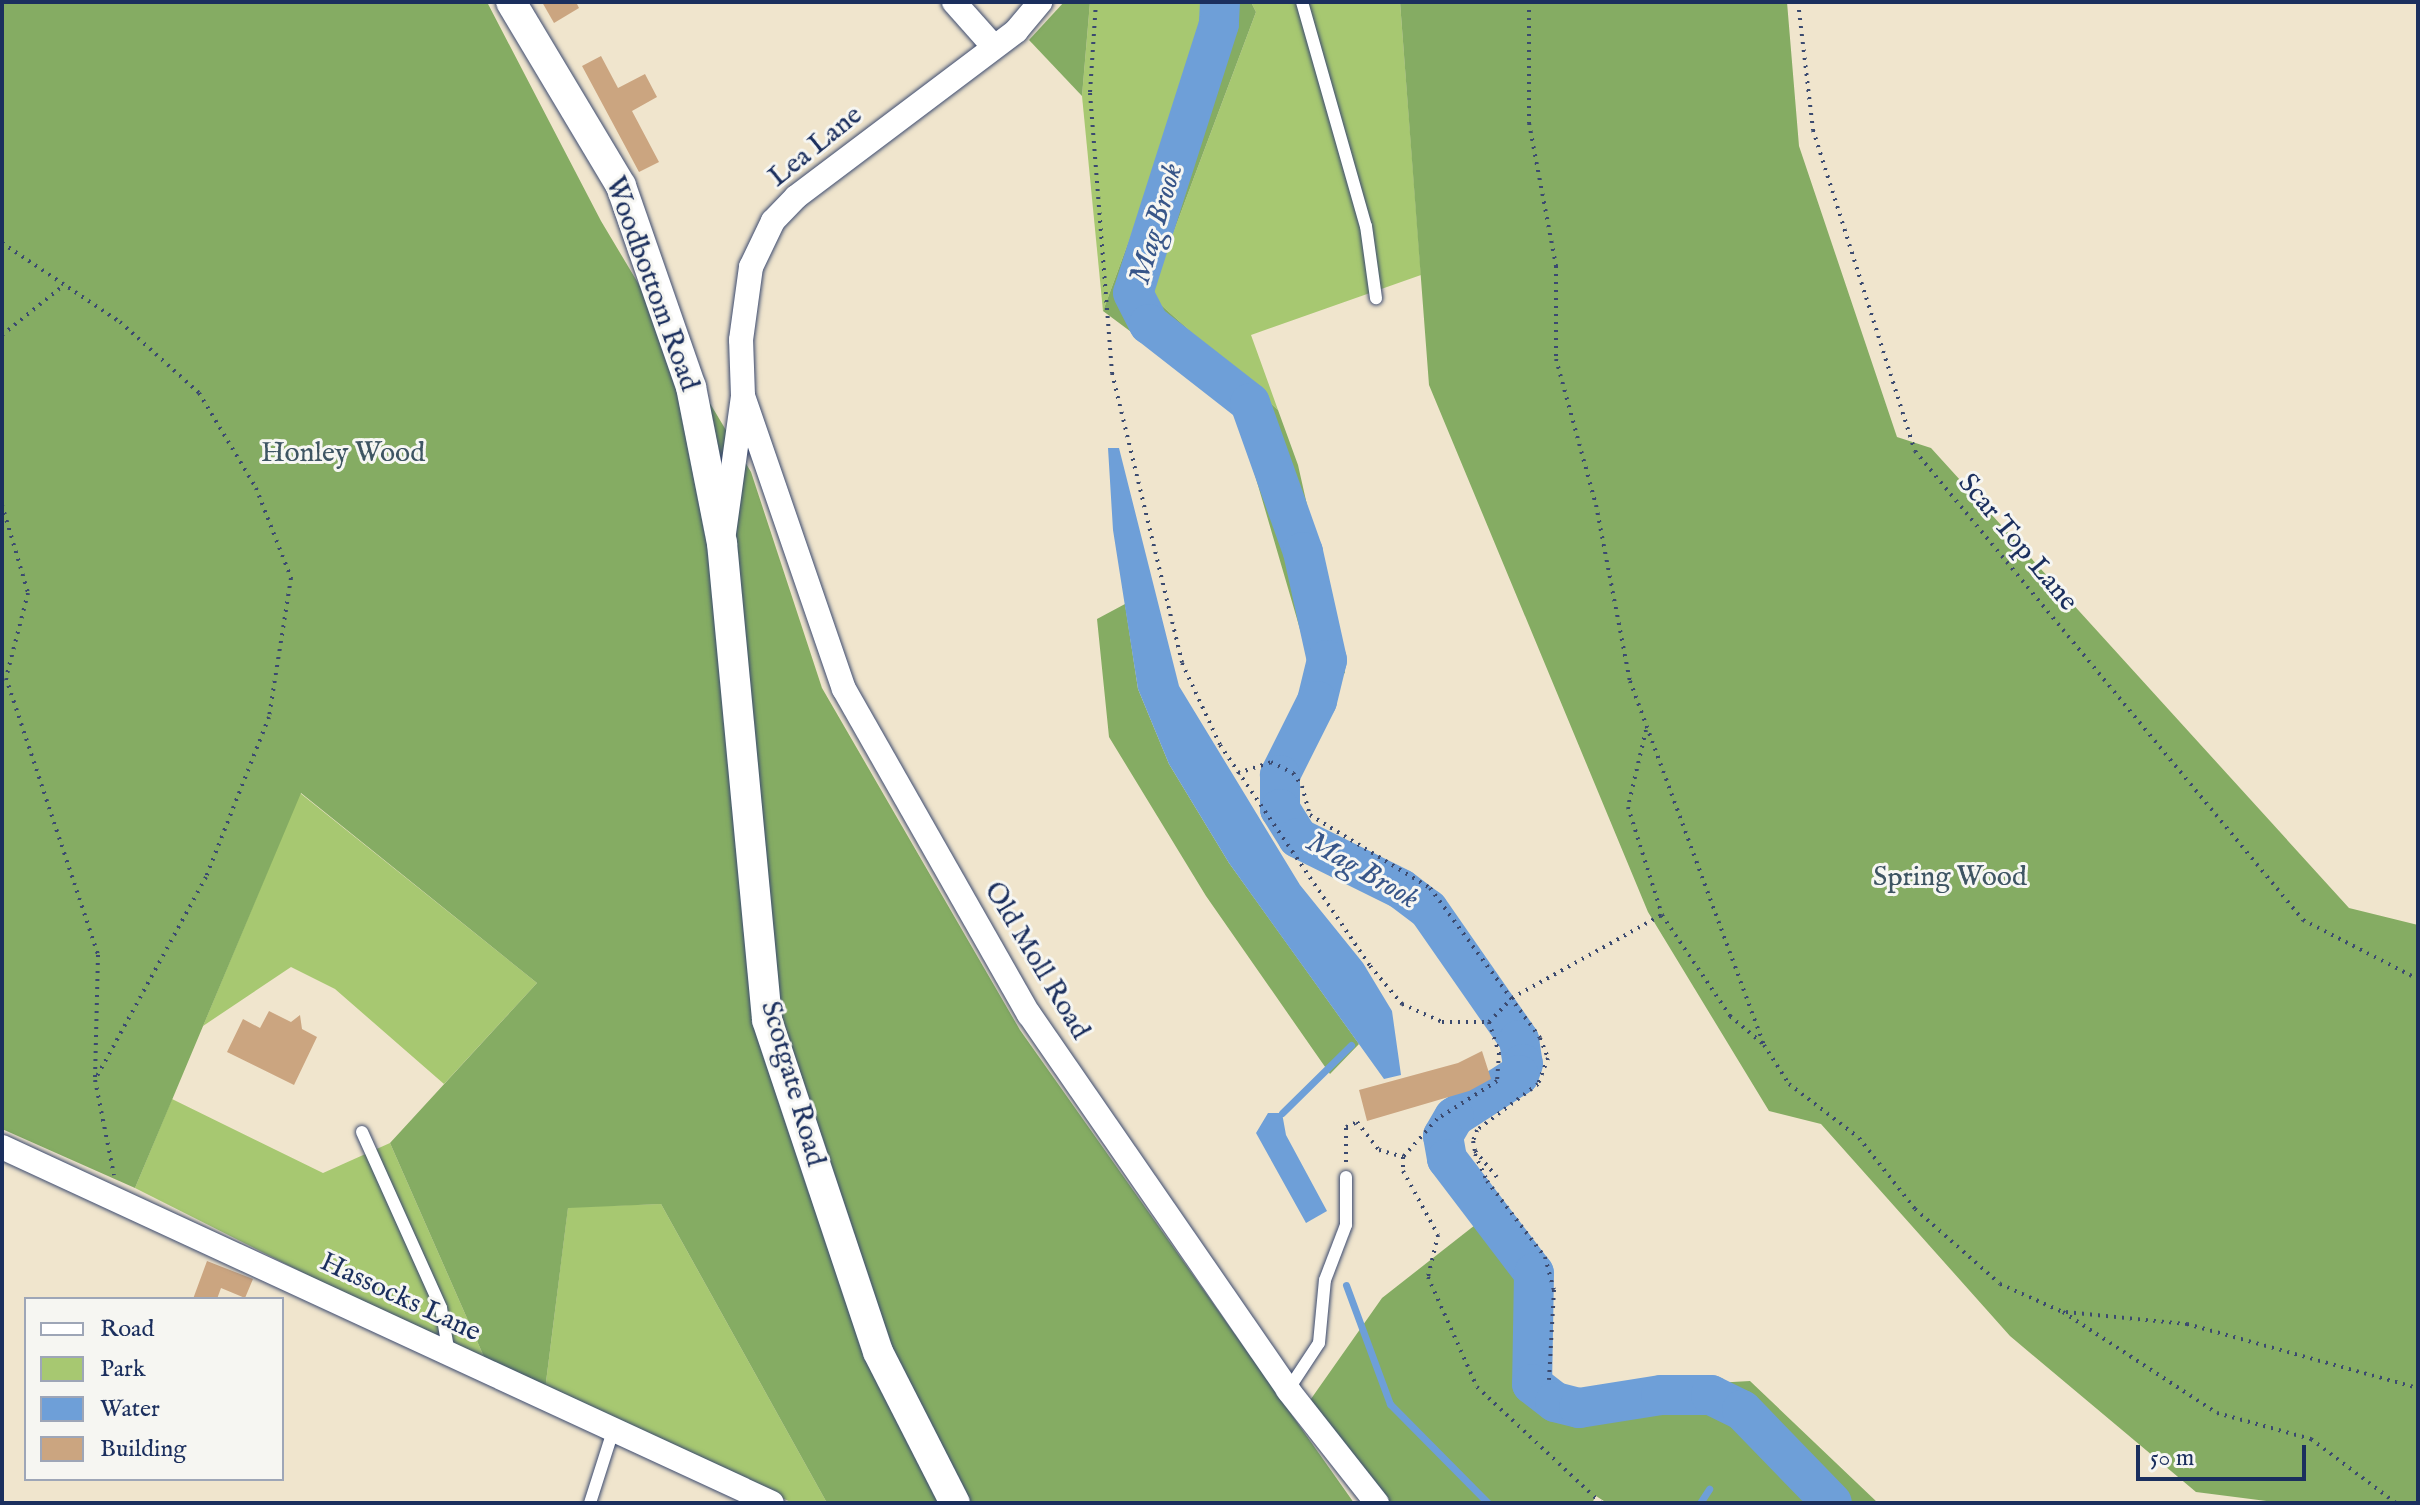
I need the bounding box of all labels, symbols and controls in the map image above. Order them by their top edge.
street label: Lea Lane [762,99,870,195]
water label: Mag Brook [1123,159,1191,289]
street label: Woodbottom Road [597,172,705,396]
park label: Honley Wood [261,437,425,471]
street label: Scar Top Lane [1950,468,2084,618]
water label: Mag Brook [1299,824,1425,918]
park label: Spring Wood [1873,861,2027,895]
street label: Old Moll Road [976,876,1096,1046]
street label: Scotgate Road [752,998,832,1170]
street label: Hassocks Lane [314,1246,486,1350]
legend [24,1297,284,1481]
text: Road [100,1314,154,1345]
text: Park [100,1354,146,1385]
text: Water [100,1394,160,1425]
scale bar [2140,1429,2310,1479]
text: Building [100,1434,186,1465]
text: 50 m [2150,1443,2194,1474]

